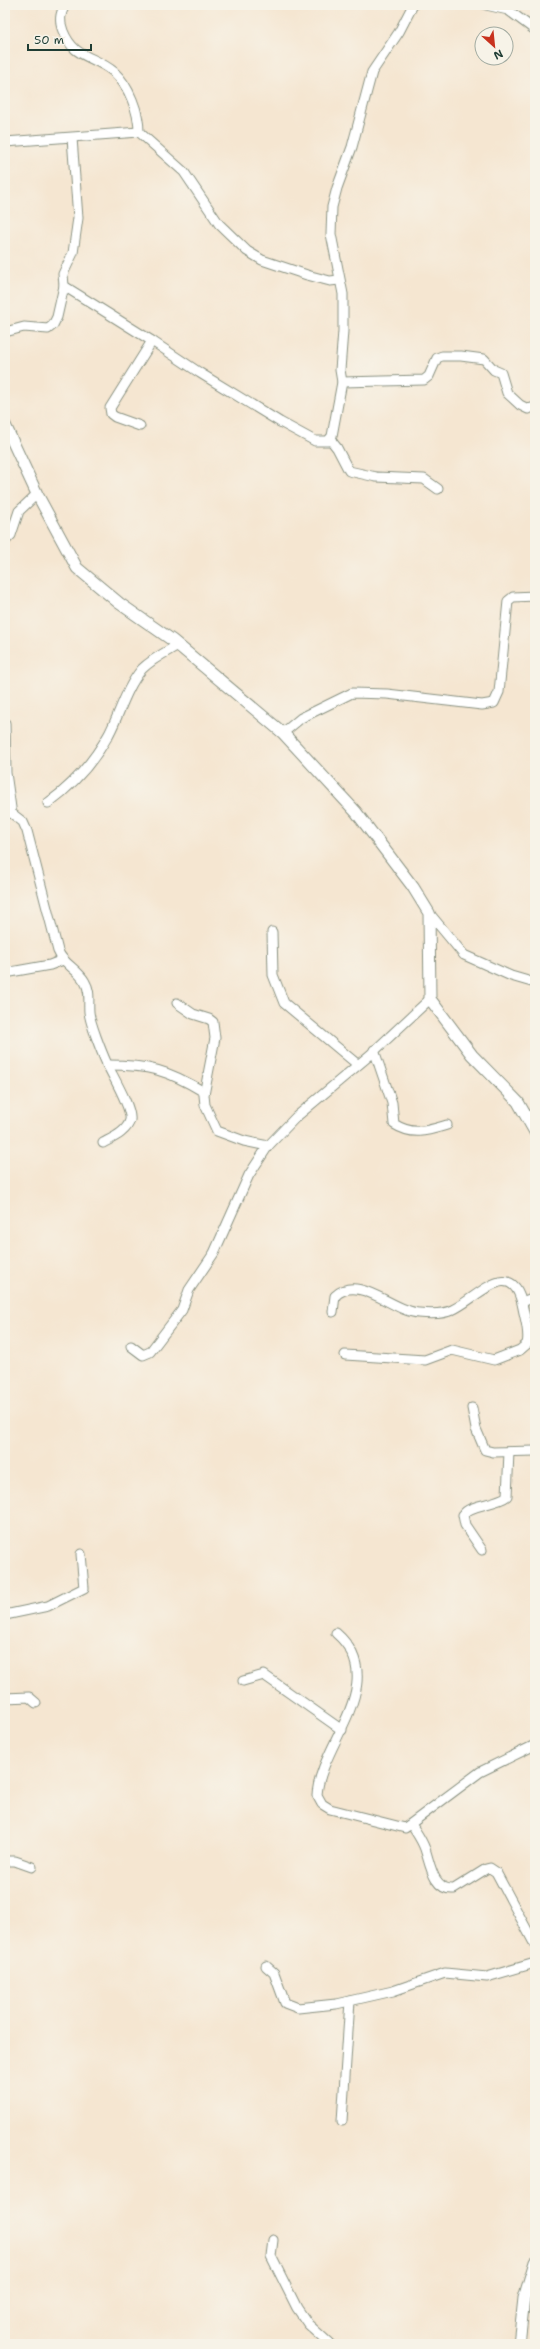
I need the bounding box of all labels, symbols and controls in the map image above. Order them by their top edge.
scale bar [28,26,91,52]
north arrow [474,26,514,66]
text: 50 m [34,32,64,48]
text: N [491,46,506,63]

